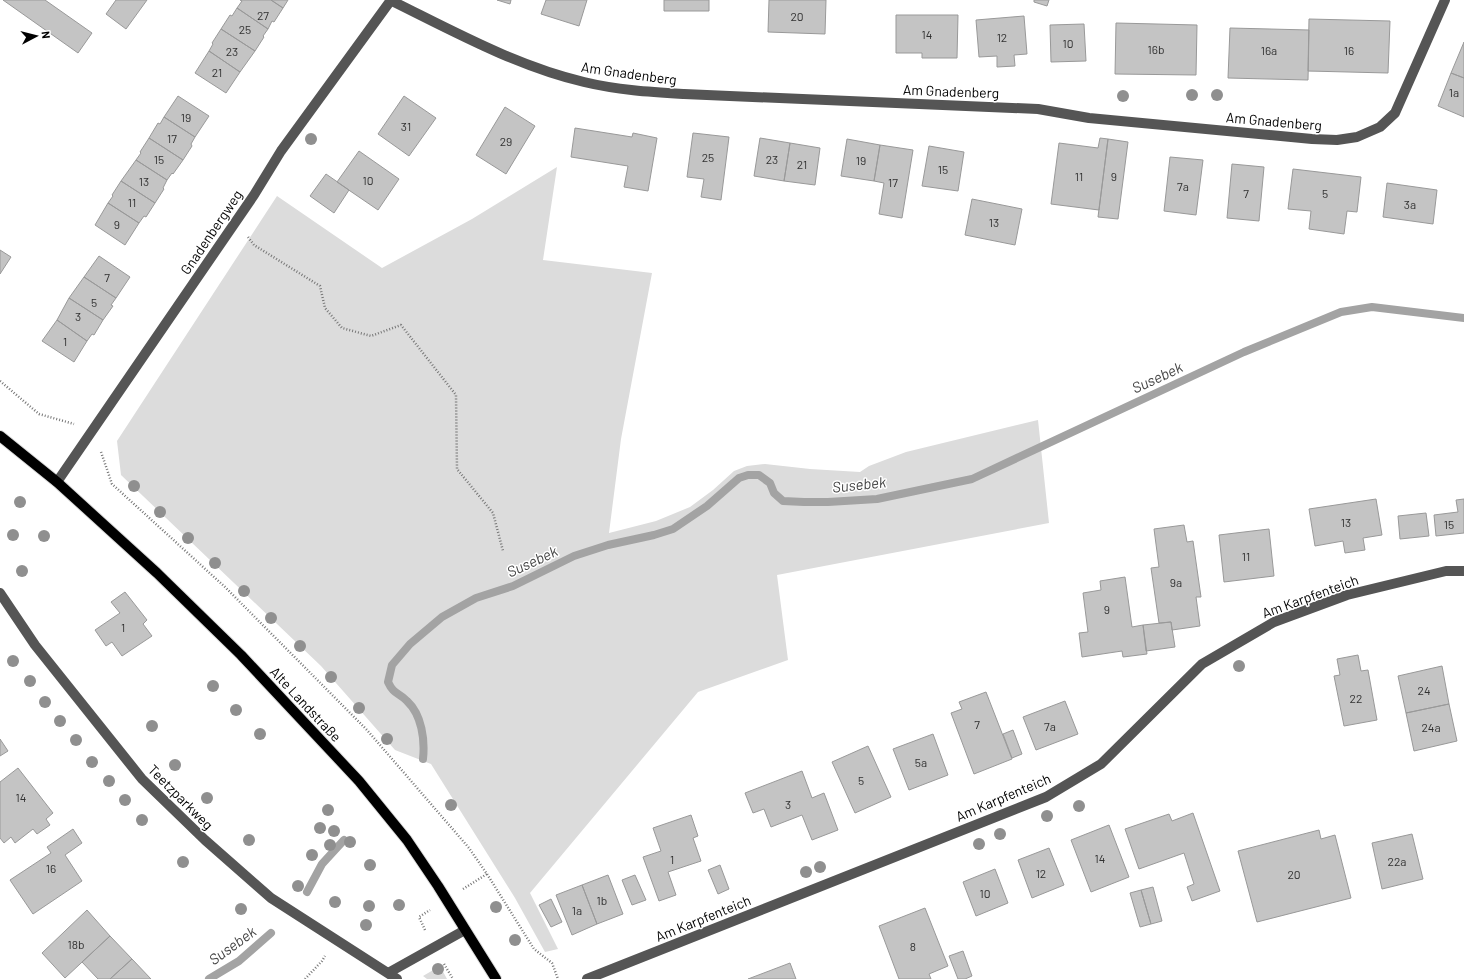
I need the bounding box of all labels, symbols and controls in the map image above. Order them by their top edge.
house number: 27 [257,8,269,22]
house number: 20 [790,9,804,23]
north arrow [16,16,56,56]
house number: 25 [239,22,251,36]
house number: 14 [922,27,932,41]
text: N [40,30,53,39]
house number: 12 [997,30,1007,44]
house number: 10 [1063,36,1073,50]
house number: 16b [1148,42,1164,56]
house number: 16a [1261,43,1277,57]
house number: 16 [1344,43,1354,57]
house number: 23 [226,44,238,58]
street label: Am Gnadenberg [580,58,678,88]
house number: 21 [212,65,222,79]
street label: Am Gnadenberg [903,81,999,101]
house number: 1a [1449,85,1459,99]
street label: Am Gnadenberg [1225,108,1323,134]
house number: 19 [181,110,191,124]
house number: 31 [401,119,411,133]
house number: 17 [167,131,177,145]
house number: 29 [500,134,512,148]
house number: 25 [702,150,714,164]
house number: 15 [154,152,164,166]
house number: 23 [766,152,778,166]
house number: 19 [856,153,866,167]
house number: 21 [797,157,807,171]
house number: 15 [938,162,948,176]
house number: 11 [1075,169,1083,183]
house number: 9 [1111,169,1117,183]
house number: 10 [363,173,373,187]
house number: 13 [139,174,149,188]
house number: 17 [888,175,898,189]
house number: 7a [1177,179,1189,193]
house number: 7 [1243,186,1249,200]
house number: 5 [1322,186,1328,200]
street label: Gnadenbergweg [177,187,245,277]
house number: 11 [128,195,136,209]
house number: 3a [1404,197,1416,211]
house number: 13 [989,215,999,229]
house number: 9 [114,217,120,231]
house number: 7 [104,270,110,284]
house number: 5 [91,295,97,309]
house number: 3 [75,309,81,323]
house number: 1 [63,334,67,348]
water label: Susebek [1129,357,1186,397]
water label: Susebek [831,472,887,496]
house number: 13 [1341,515,1351,529]
house number: 15 [1444,517,1454,531]
water label: Susebek [504,541,561,581]
house number: 11 [1242,549,1250,563]
street label: Am Karpfenteich [1259,571,1361,621]
house number: 9a [1170,575,1182,589]
house number: 9 [1104,602,1110,616]
house number: 1 [121,620,125,634]
street label: Alte Landstraße [267,663,345,745]
house number: 24 [1417,683,1431,697]
house number: 22 [1350,691,1362,705]
house number: 7 [974,717,980,731]
house number: 7a [1044,719,1056,733]
house number: 24a [1421,720,1441,734]
house number: 5a [915,755,927,769]
street label: Teetzparkweg [145,761,217,833]
street label: Am Karpfenteich [953,769,1053,825]
house number: 5 [858,773,864,787]
house number: 14 [16,790,26,804]
house number: 3 [785,797,791,811]
house number: 14 [1095,851,1105,865]
house number: 1 [670,852,674,866]
house number: 22a [1388,854,1407,868]
house number: 16 [46,861,56,875]
house number: 12 [1036,866,1046,880]
house number: 20 [1287,867,1301,881]
house number: 10 [980,886,990,900]
street label: Am Karpfenteich [653,891,753,945]
house number: 1b [597,893,607,907]
house number: 1a [572,903,582,917]
water label: Susebek [205,921,260,968]
house number: 18b [67,937,85,951]
house number: 8 [910,939,916,953]

